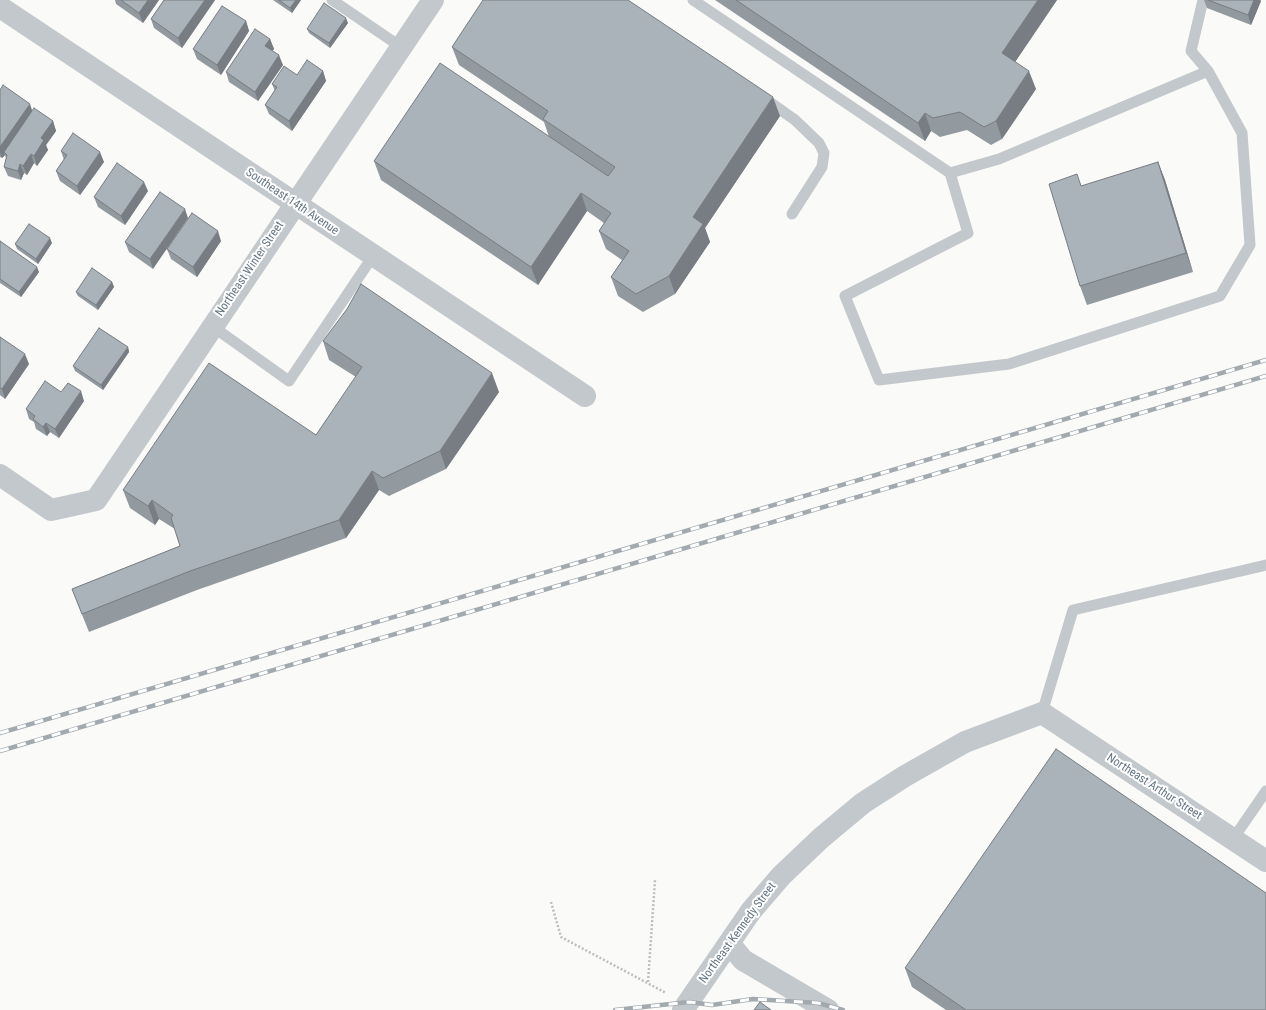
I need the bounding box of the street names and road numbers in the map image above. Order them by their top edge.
street label: Southeast 14th Avenue [243,166,341,238]
street label: Northeast Winter Street [213,219,287,319]
street label: Northeast Arthur Street [1104,751,1204,823]
street label: Northeast Kennedy Street [697,880,779,986]

